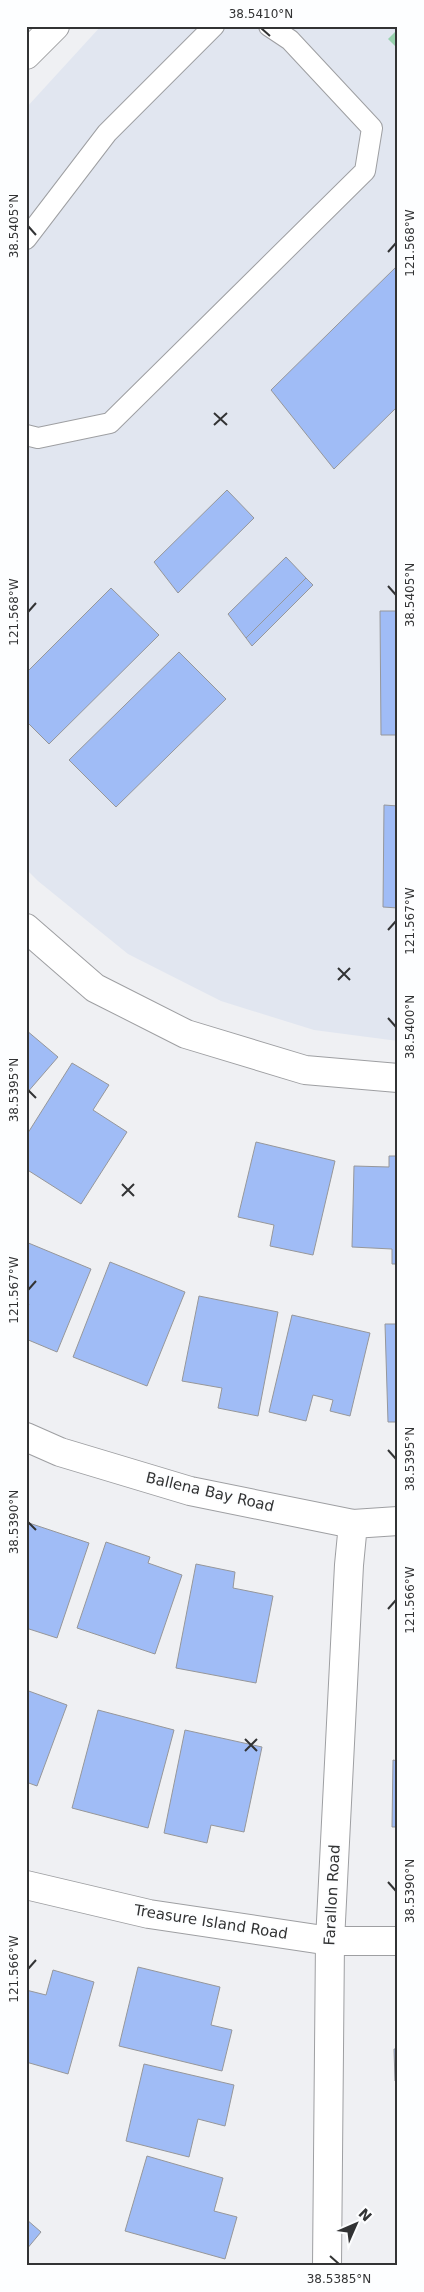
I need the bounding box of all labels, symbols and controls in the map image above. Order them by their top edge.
text: 38.5410°N [229,7,293,21]
text: 38.5405°N [7,194,21,258]
text: 121.568°W [403,209,417,277]
text: 38.5405°N [403,563,417,627]
text: 121.568°W [7,578,21,646]
text: 121.567°W [403,887,417,955]
text: 38.5400°N [403,995,417,1059]
text: 38.5395°N [7,1058,21,1122]
text: 121.567°W [7,1256,21,1324]
text: 38.5395°N [403,1427,417,1491]
street label: Ballena Bay Road [144,1468,276,1516]
text: 38.5390°N [7,1490,21,1554]
text: 121.566°W [403,1566,417,1634]
street label: Farallon Road [320,1844,344,1946]
text: 38.5390°N [403,1859,417,1923]
street label: Treasure Island Road [132,1901,289,1943]
text: 121.566°W [7,1935,21,2003]
north arrow [332,2200,382,2250]
text: N [355,2205,375,2225]
text: 38.5385°N [307,2272,371,2286]

